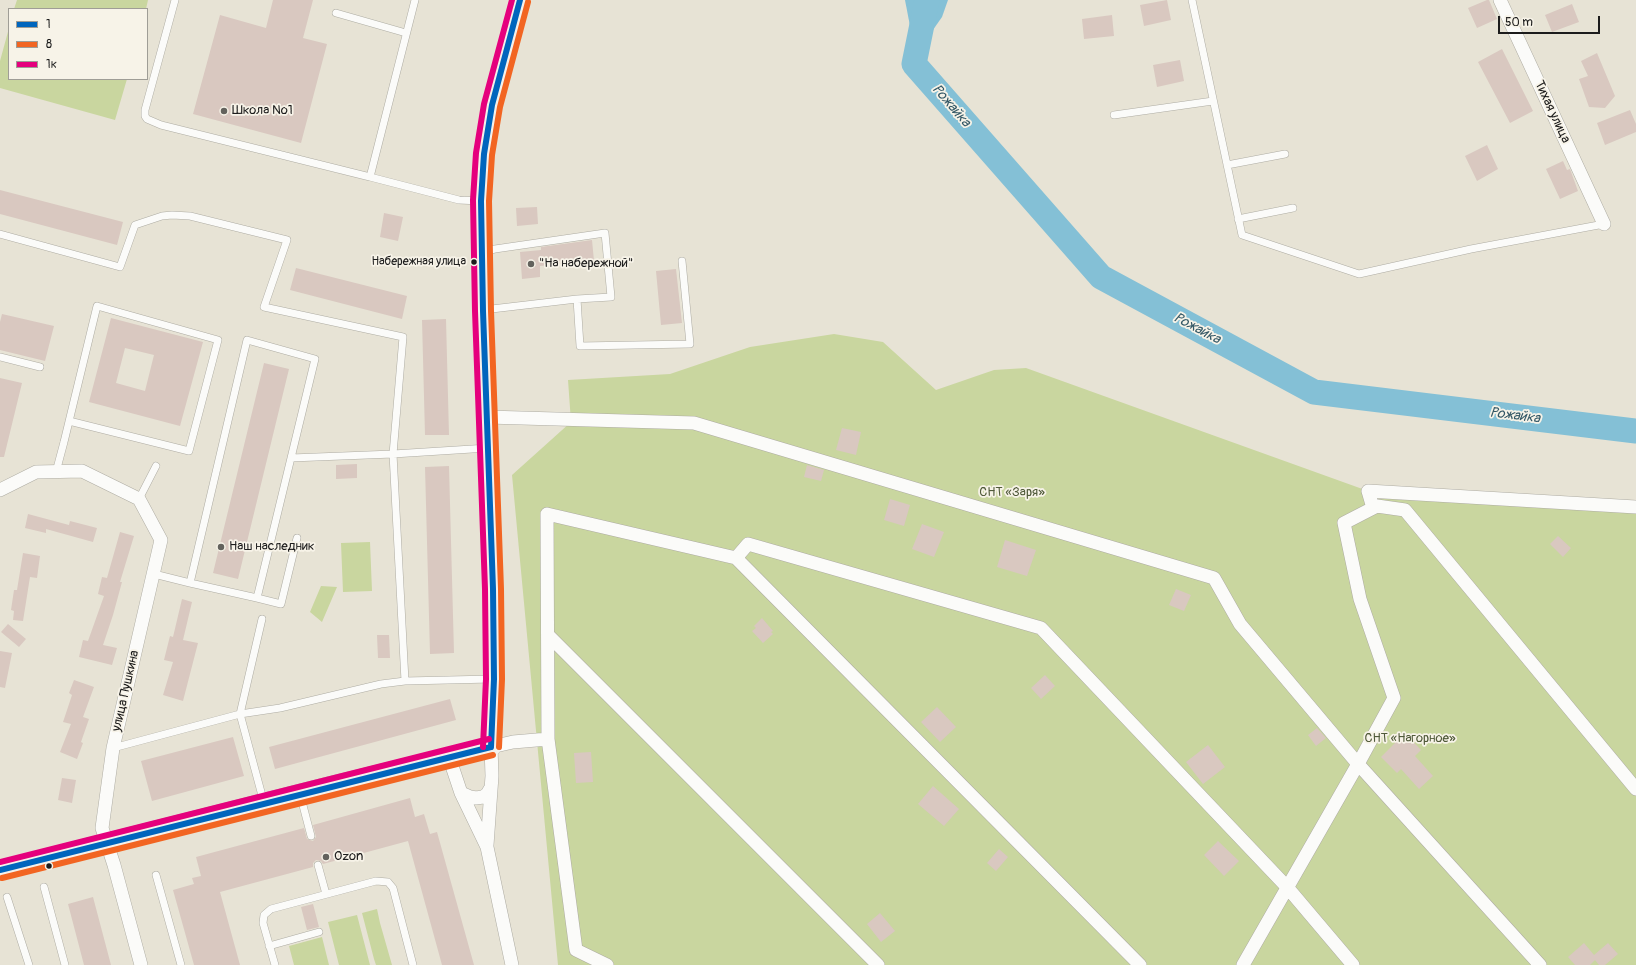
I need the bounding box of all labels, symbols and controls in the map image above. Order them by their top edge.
legend [8,8,148,80]
scale bar [1500,8,1602,34]
text: 50 m [1505,15,1533,30]
text: 1 [46,17,51,32]
text: 8 [46,37,52,52]
text: 1к [46,57,57,72]
street label: Тихая улица [1531,78,1573,146]
water label: Рожайка [928,81,974,131]
place label: Школа №1 [232,103,293,119]
marker: Школа №1 [219,106,229,116]
place label: Набережная улица [371,255,466,269]
place label: "На набережной" [539,256,633,272]
marker: Набережная улица [469,257,479,267]
marker: "На набережной" [526,259,536,269]
water label: Рожайка [1171,310,1223,348]
water label: Рожайка [1489,405,1541,427]
park label: СНТ «Заря» [979,485,1045,501]
place label: Наш наследник [229,539,314,555]
marker: Наш наследник [216,542,226,552]
street label: улица Пушкина [109,649,143,733]
park label: СНТ «Нагорное» [1364,731,1456,747]
place label: Ozon [334,849,363,865]
marker: Ozon [321,852,331,862]
unlabelled marker [44,861,54,871]

